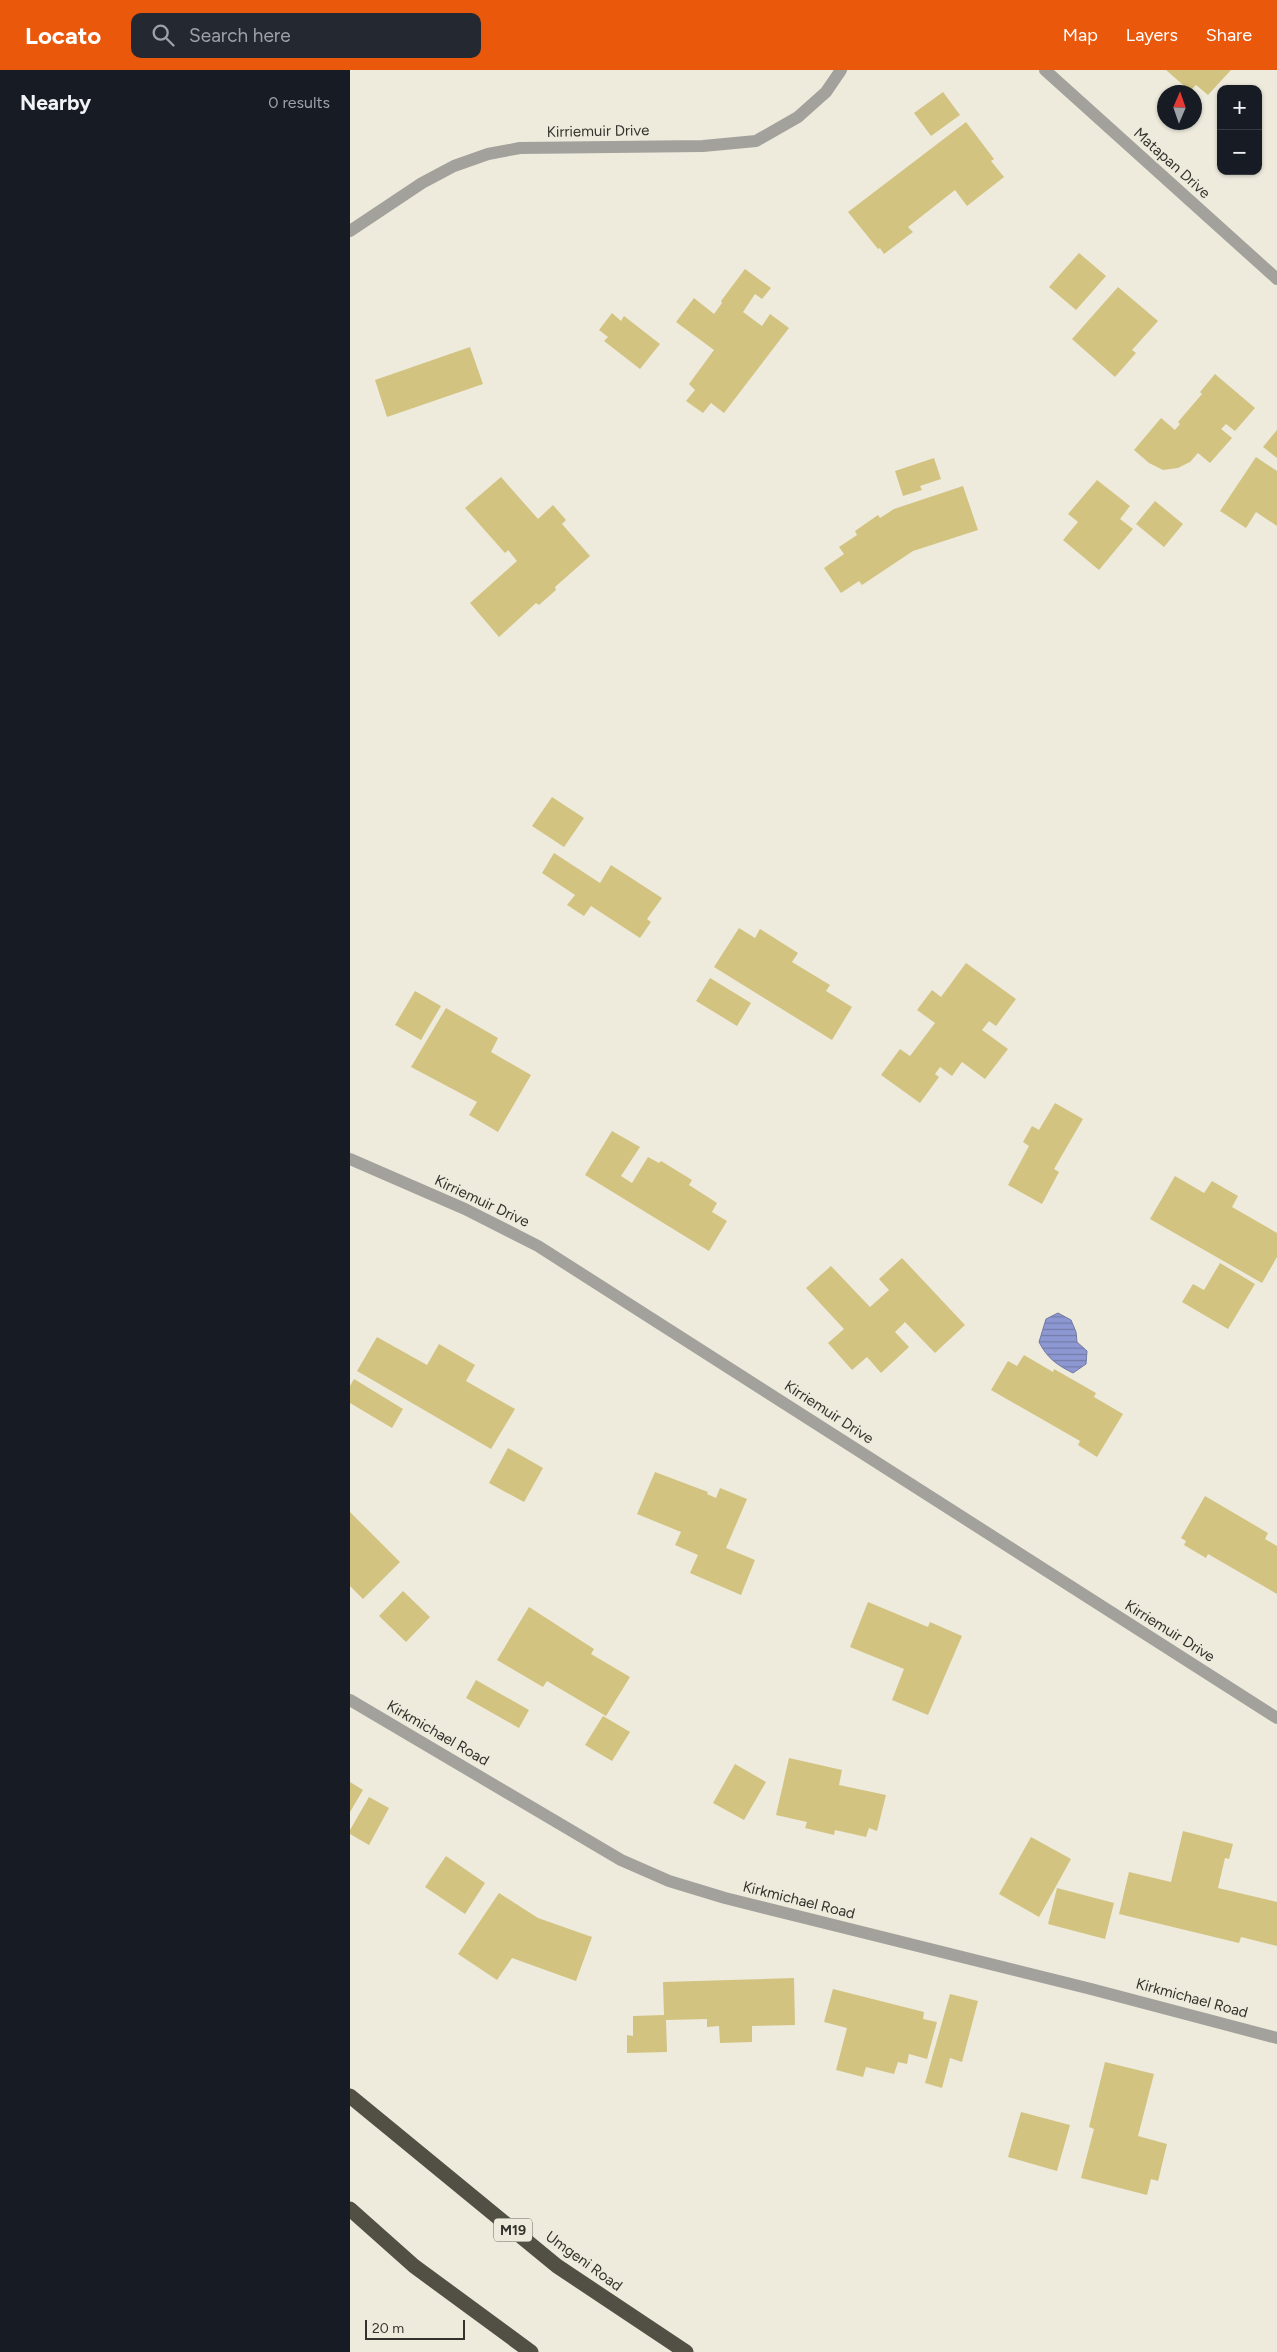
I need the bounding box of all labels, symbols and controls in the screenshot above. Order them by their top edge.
search box [131,13,481,58]
text: Locato [25,21,101,50]
icon: search [149,21,177,49]
text: Search here [189,24,291,47]
text: Map [1063,24,1098,46]
text: Layers [1126,24,1178,46]
text: Share [1206,24,1252,46]
north arrow [1157,85,1202,130]
map controls [1217,85,1262,175]
button: + [1217,85,1262,130]
text: Nearby [20,90,91,115]
text: 0 results [268,93,330,112]
street label: Kirriemuir Drive [547,121,649,141]
street label: Matapan Drive [1130,124,1214,202]
button: − [1217,130,1262,175]
street label: Kirriemuir Drive [432,1171,532,1231]
street label: Kirriemuir Drive [781,1377,877,1447]
street label: Kirriemuir Drive [1122,1596,1218,1666]
street label: Kirkmichael Road [384,1696,492,1770]
street label: Kirkmichael Road [741,1877,857,1923]
street label: Kirkmichael Road [1134,1974,1250,2022]
road number: M19 [494,2218,532,2242]
street label: Umgeni Road [542,2227,626,2295]
scale bar [365,2317,465,2340]
text: 20 m [372,2320,404,2337]

